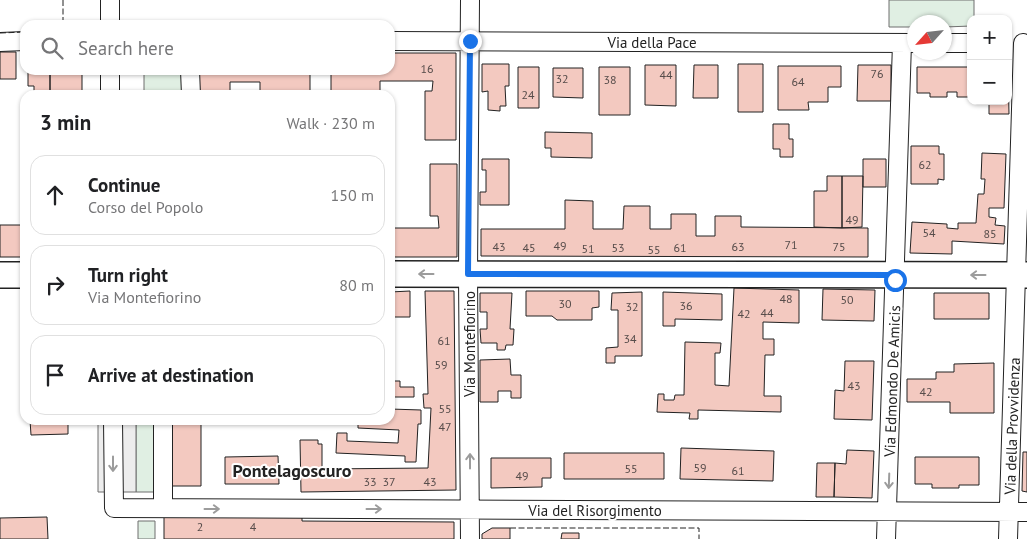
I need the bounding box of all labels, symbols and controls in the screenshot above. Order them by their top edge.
north arrow [907,15,952,60]
map controls [967,15,1012,105]
button: + [967,15,1012,60]
search box [20,20,395,75]
route end [459,30,482,53]
street label: Via della Pace [606,33,697,52]
icon: search [38,34,66,62]
text: Search here [78,36,174,60]
button: − [967,60,1012,105]
house number: 16 [420,61,434,76]
house number: 76 [870,66,884,81]
house number: 44 [659,67,673,82]
house number: 32 [555,71,569,86]
house number: 38 [603,72,617,87]
house number: 64 [791,74,805,89]
house number: 24 [521,87,535,102]
text: 3 min [40,109,91,136]
text: Walk · 230 m [286,113,375,133]
house number: 62 [918,157,932,172]
text: Continue [88,173,160,197]
icon: ahead [41,181,69,209]
text: 150 m [331,185,374,205]
text: Corso del Popolo [88,197,203,217]
house number: 49 [845,212,859,227]
house number: 54 [922,225,936,240]
house number: 85 [983,226,997,241]
house number: 71 [784,237,798,252]
house number: 49 [553,238,567,253]
house number: 43 [492,239,506,254]
house number: 63 [731,239,745,254]
house number: 75 [832,239,846,254]
house number: 45 [522,240,536,255]
house number: 53 [611,240,625,255]
house number: 61 [673,240,687,255]
house number: 51 [581,241,595,256]
house number: 55 [647,242,661,257]
text: Turn right [88,263,168,287]
one-way arrow [418,269,434,279]
route start [884,269,907,292]
one-way arrow [971,270,987,280]
icon: right [41,271,69,299]
text: 80 m [339,275,374,295]
text: Via Montefiorino [88,287,201,307]
street label: Via Montefiorino [460,291,479,398]
house number: 48 [779,291,793,306]
house number: 50 [840,292,854,307]
house number: 30 [558,296,572,311]
house number: 36 [679,298,693,313]
house number: 32 [625,299,639,314]
house number: 44 [760,305,774,320]
street label: Via Edmondo De Amicis [880,305,904,458]
house number: 42 [737,306,751,321]
house number: 34 [623,331,637,346]
house number: 61 [437,333,451,348]
house number: 59 [434,357,448,372]
street label: Via della Provvidenza [1000,357,1024,496]
icon: arrive [41,361,69,389]
text: Arrive at destination [88,363,254,387]
house number: 43 [847,378,861,393]
house number: 42 [919,384,933,399]
house number: 55 [438,401,452,416]
house number: 47 [438,419,452,434]
one-way arrow [465,453,474,469]
one-way arrow [108,456,118,472]
district label: Pontelagoscuro [232,459,352,482]
house number: 59 [693,460,707,475]
house number: 55 [624,461,638,476]
house number: 61 [731,463,745,478]
house number: 49 [515,468,529,483]
one-way arrow [884,473,893,489]
house number: 33 [363,474,377,489]
house number: 37 [382,474,396,489]
house number: 43 [423,474,437,489]
street label: Via del Risorgimento [527,501,662,520]
one-way arrow [203,504,219,514]
one-way arrow [366,504,382,514]
house number: 2 [197,519,203,534]
house number: 4 [250,519,257,534]

